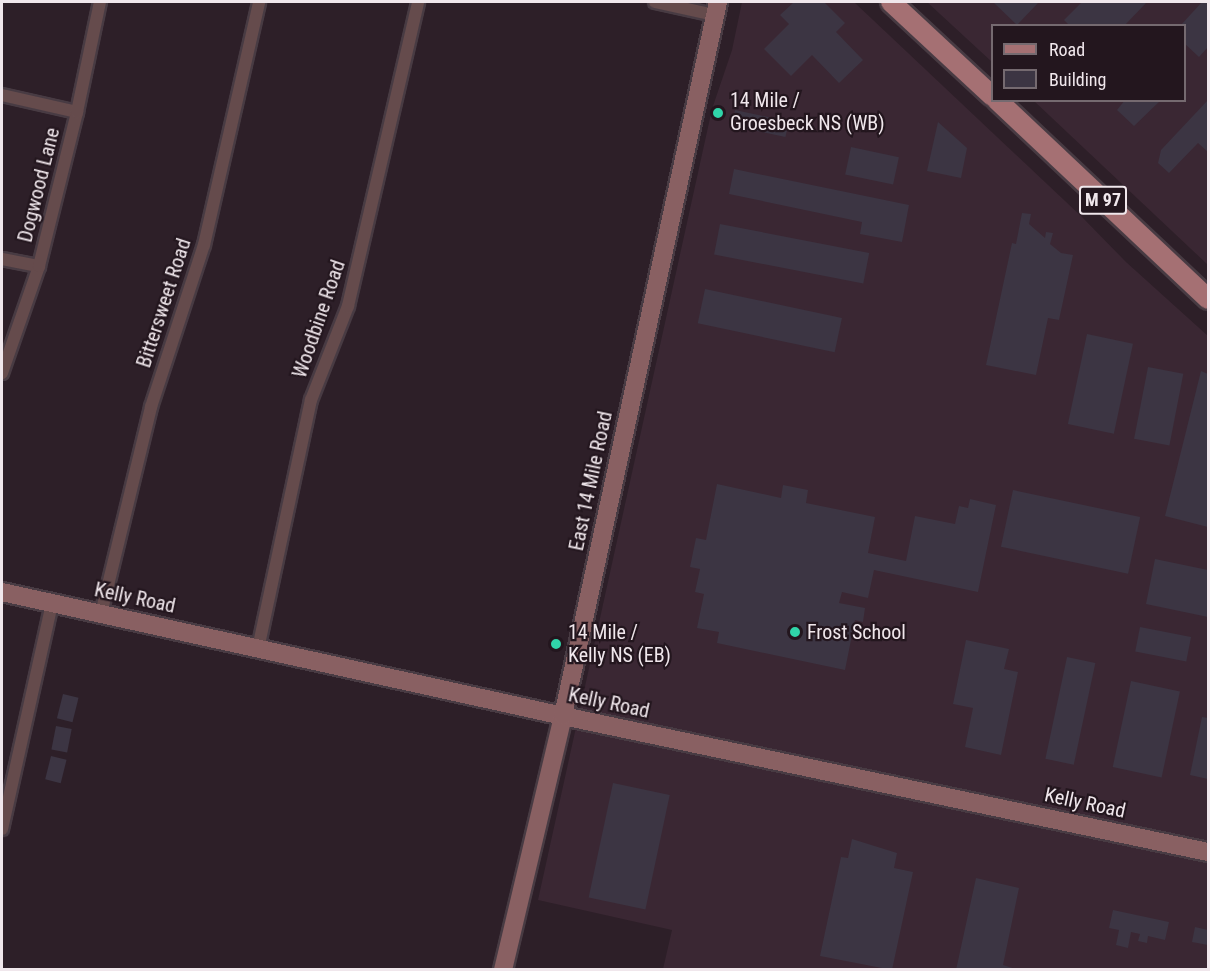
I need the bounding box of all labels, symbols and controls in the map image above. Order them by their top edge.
legend [991,24,1186,102]
text: Road [1049,39,1085,60]
text: Building [1049,69,1106,90]
place label: 14 Mile / Groesbeck NS (WB) [730,89,885,136]
marker: 14 Mile / Groesbeck NS (WB) [711,106,725,120]
street label: Dogwood Lane [13,125,65,245]
road number: M 97 [1079,185,1127,215]
street label: Bittersweet Road [132,235,196,371]
street label: Woodbine Road [288,257,350,381]
street label: East 14 Mile Road [565,409,617,553]
street label: Kelly Road [92,578,178,618]
place label: 14 Mile / Kelly NS (EB) [568,620,671,667]
place label: Frost School [807,620,906,644]
marker: Frost School [788,625,802,639]
marker: 14 Mile / Kelly NS (EB) [549,637,563,651]
street label: Kelly Road [566,683,652,723]
street label: Kelly Road [1042,783,1128,823]

